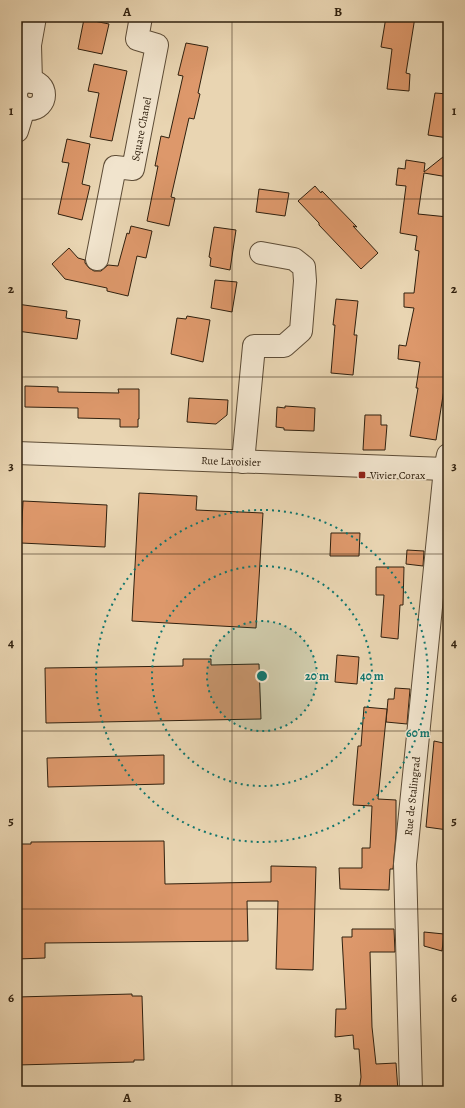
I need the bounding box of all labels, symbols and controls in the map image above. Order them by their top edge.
text: A [122,3,132,20]
text: B [334,3,342,20]
street label: Square Chanel [128,95,155,162]
text: 1 [9,102,14,119]
text: 1 [452,102,457,119]
text: 2 [8,280,15,297]
text: 2 [451,280,458,297]
street label: Rue Lavoisier [201,453,261,470]
text: 3 [8,457,14,474]
text: 3 [451,457,457,474]
place label: Vivier Corax [369,468,426,483]
marker: Vivier Corax [357,470,367,480]
text: 4 [8,634,14,651]
text: 4 [451,634,457,651]
text: 20 m [305,668,329,684]
text: 40 m [360,668,384,684]
centre of rings [255,669,269,683]
text: 60 m [406,725,430,741]
street label: Rue de Stalingrad [401,756,424,836]
text: 5 [8,812,14,829]
text: 5 [451,812,457,829]
text: 6 [8,989,14,1006]
text: 6 [451,989,457,1006]
text: A [122,1089,132,1106]
text: B [334,1089,342,1106]

